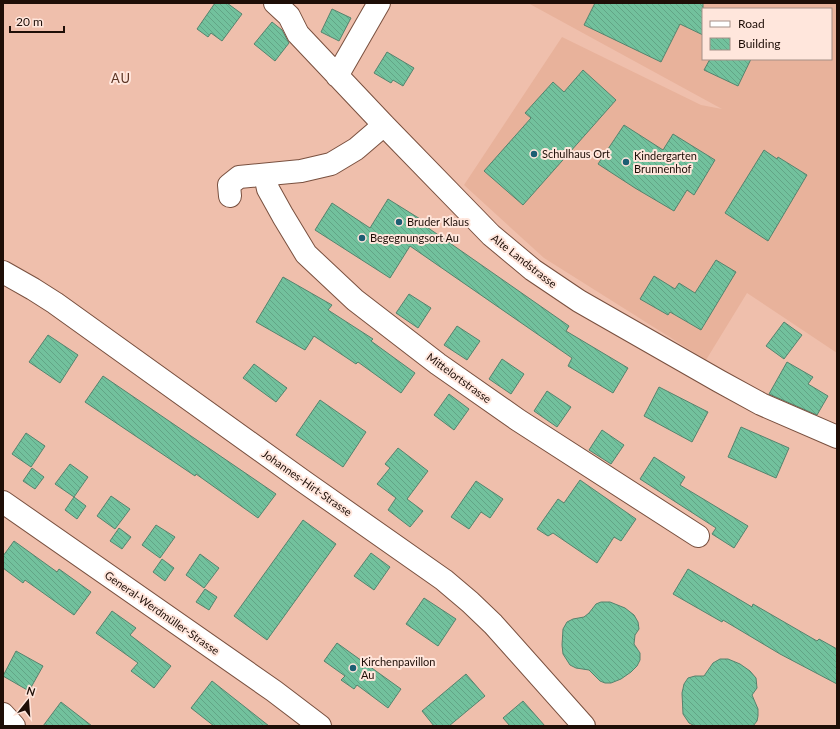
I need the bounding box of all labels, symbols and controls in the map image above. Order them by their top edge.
scale bar [10,8,64,34]
legend [702,8,832,60]
text: 20 m [16,14,43,29]
text: Road [738,16,765,31]
text: Building [738,36,781,51]
district label: AU [111,70,131,86]
place label: Schulhaus Ort [542,147,610,160]
marker: Schulhaus Ort [529,149,539,159]
place label: Kindergarten Brunnenhof [634,149,697,175]
marker: Kindergarten Brunnenhof [621,157,631,167]
place label: Bruder Klaus [407,215,469,228]
marker: Bruder Klaus [394,217,404,227]
place label: Begegnungsort Au [370,231,459,244]
street label: Alte Landstrasse [489,231,560,290]
marker: Begegnungsort Au [357,233,367,243]
street label: Mittelortstrasse [425,350,494,405]
street label: Johannes-Hirt-Strasse [260,447,355,519]
street label: General-Werdmüller-Strasse [103,568,222,657]
place label: Kirchenpavillon Au [361,655,435,681]
marker: Kirchenpavillon Au [348,663,358,673]
north arrow [8,681,48,721]
text: N [25,684,37,698]

